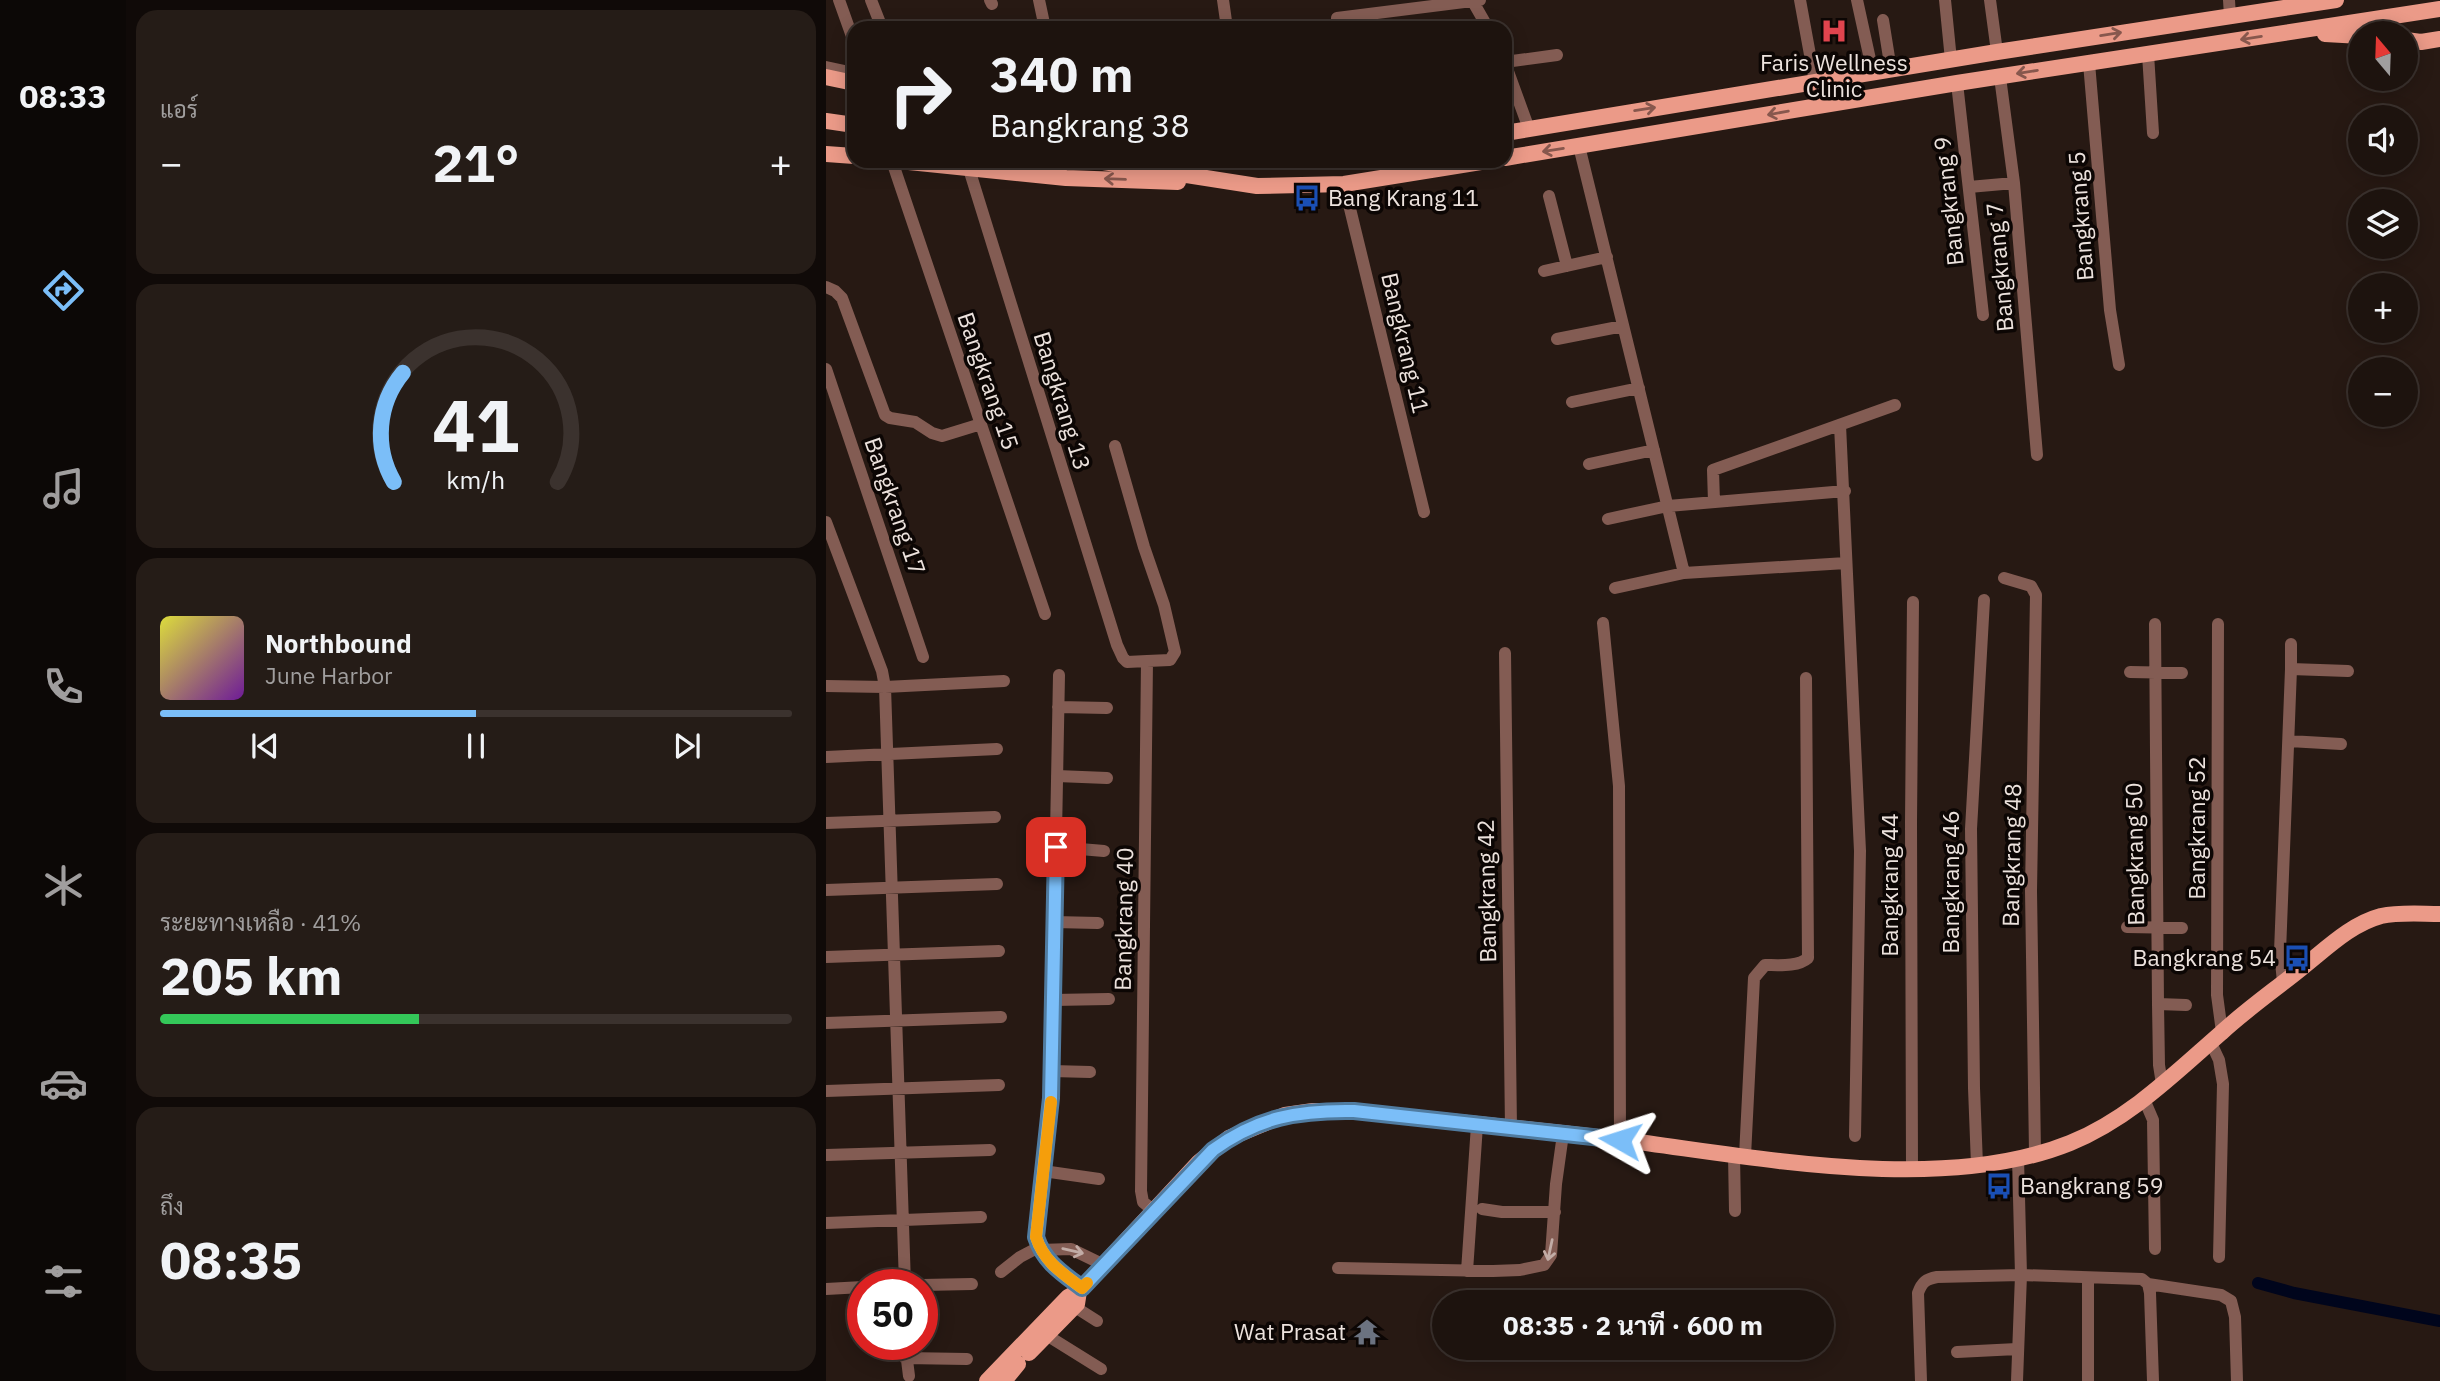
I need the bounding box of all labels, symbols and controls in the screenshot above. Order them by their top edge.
hospital icon: Faris Wellness Clinic [1819,16,1849,46]
north arrow [2348,21,2418,91]
map controls [2348,21,2418,427]
one-way arrow [2099,27,2122,40]
one-way arrow [2241,32,2263,45]
text: 340 m [990,42,1134,105]
place label: Faris Wellness Clinic [1760,47,1908,103]
icon: right [875,49,966,140]
one-way arrow [2016,66,2038,79]
text: 08:33 [19,75,107,117]
text: แอร์ [160,94,198,124]
one-way arrow [1633,103,1656,116]
text: Bangkrang 38 [990,104,1190,146]
button: sound [2348,105,2418,175]
one-way arrow [1767,107,1790,120]
text: 21° [433,129,519,196]
street label: Bangkrang 9 [1926,135,1970,267]
text: − [160,138,183,187]
text: + [769,138,792,187]
one-way arrow [1542,144,1565,157]
street label: Bangkrang 5 [2061,150,2099,282]
one-way arrow [1104,173,1127,186]
place label: Bang Krang 11 [1328,182,1479,212]
bus stop icon: Bang Krang 11 [1292,183,1322,213]
button: layers [2348,189,2418,259]
street label: Bangkrang 7 [1978,201,2020,333]
icon: directions [39,266,88,315]
street label: Bangkrang 11 [1375,269,1437,416]
button: + [2348,273,2418,343]
street label: Bangkrang 15 [951,308,1026,453]
street label: Bangkrang 13 [1028,328,1098,474]
button: − [2348,357,2418,427]
text: 41 [432,378,520,473]
street label: Bangkrang 17 [858,433,933,578]
text: km/h [447,463,505,496]
icon: music [39,464,88,513]
text: Northbound [265,626,412,660]
text: June Harbor [265,660,393,690]
icon: phone [39,662,88,711]
icon: previous [246,727,284,765]
icon: pause [457,727,495,765]
icon: next [668,727,706,765]
street label: Bangkrang 52 [2181,756,2211,900]
street label: Bangkrang 50 [2118,782,2150,926]
street label: Bangkrang 48 [1995,783,2027,927]
street label: Bangkrang 46 [1935,810,1965,954]
street label: Bangkrang 44 [1874,813,1904,957]
pin [1026,817,1086,877]
street label: Bangkrang 42 [1470,819,1502,963]
icon: arrive [1037,828,1075,866]
street label: Bangkrang 40 [1107,847,1139,991]
icon: climate [39,861,88,910]
text: ระยะทางเหลือ · 41% [160,907,361,937]
text: 205 km [160,942,342,1009]
place label: Bangkrang 54 [2133,942,2276,972]
bus stop icon: Bangkrang 54 [2282,943,2312,973]
icon: car [39,1059,88,1108]
position arrow [1583,1103,1657,1177]
place label: Bangkrang 59 [2020,1170,2164,1200]
bus stop icon: Bangkrang 59 [1984,1171,2014,1201]
text: ถึง [160,1191,184,1221]
text: 08:35 [160,1226,302,1293]
one-way arrow [1542,1239,1555,1261]
one-way arrow [1062,1245,1084,1258]
icon: filters [39,1257,88,1306]
speed limit sign: 50 [847,1269,938,1360]
text: 08:35 · 2 นาที · 600 m [1503,1308,1763,1342]
place label: Wat Prasat [1234,1316,1346,1346]
temple icon: Wat Prasat [1352,1317,1382,1347]

